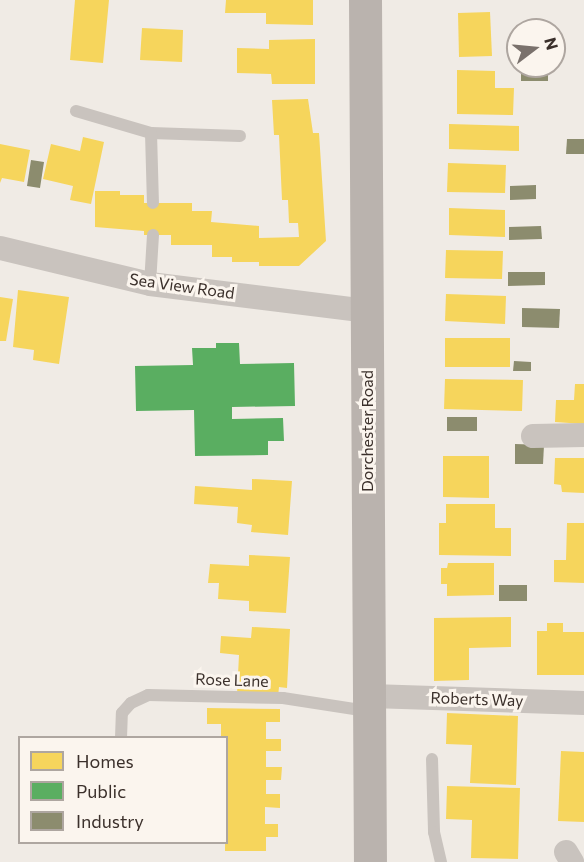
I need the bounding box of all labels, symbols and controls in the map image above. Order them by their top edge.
north arrow [506,18,566,78]
text: N [541,35,563,52]
street label: Sea View Road [128,269,236,303]
street label: Dorchester Road [357,370,377,492]
street label: Rose Lane [195,669,269,691]
street label: Roberts Way [430,688,524,710]
legend [18,736,228,844]
text: Homes [76,750,134,772]
text: Public [76,780,126,802]
text: Industry [76,810,144,832]

